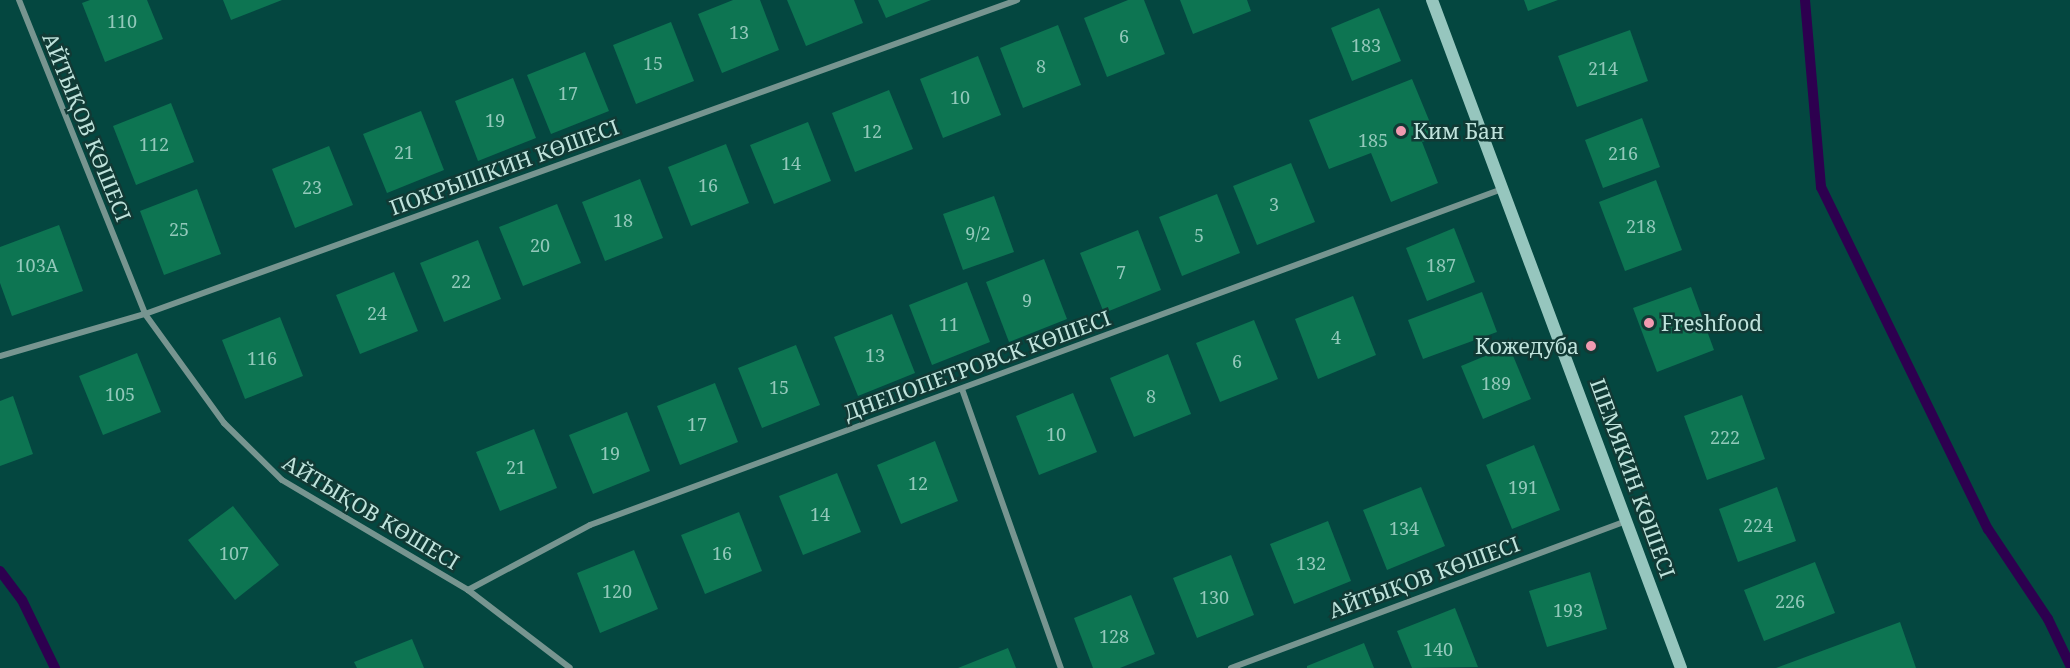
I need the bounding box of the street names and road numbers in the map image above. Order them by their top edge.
street label: АЙТЫҚОВ КӨШЕСІ [38,29,136,225]
street label: ПОКРЫШКИН КӨШЕСІ [386,114,622,220]
street label: ДНЕПОПЕТРОВСК КӨШЕСІ [840,305,1114,425]
street label: ШЕМЯКИН КӨШЕСІ [1585,375,1681,581]
street label: АЙТЫҚОВ КӨШЕСІ [278,449,464,575]
street label: АЙТЫҚОВ КӨШЕСІ [1325,531,1523,623]

